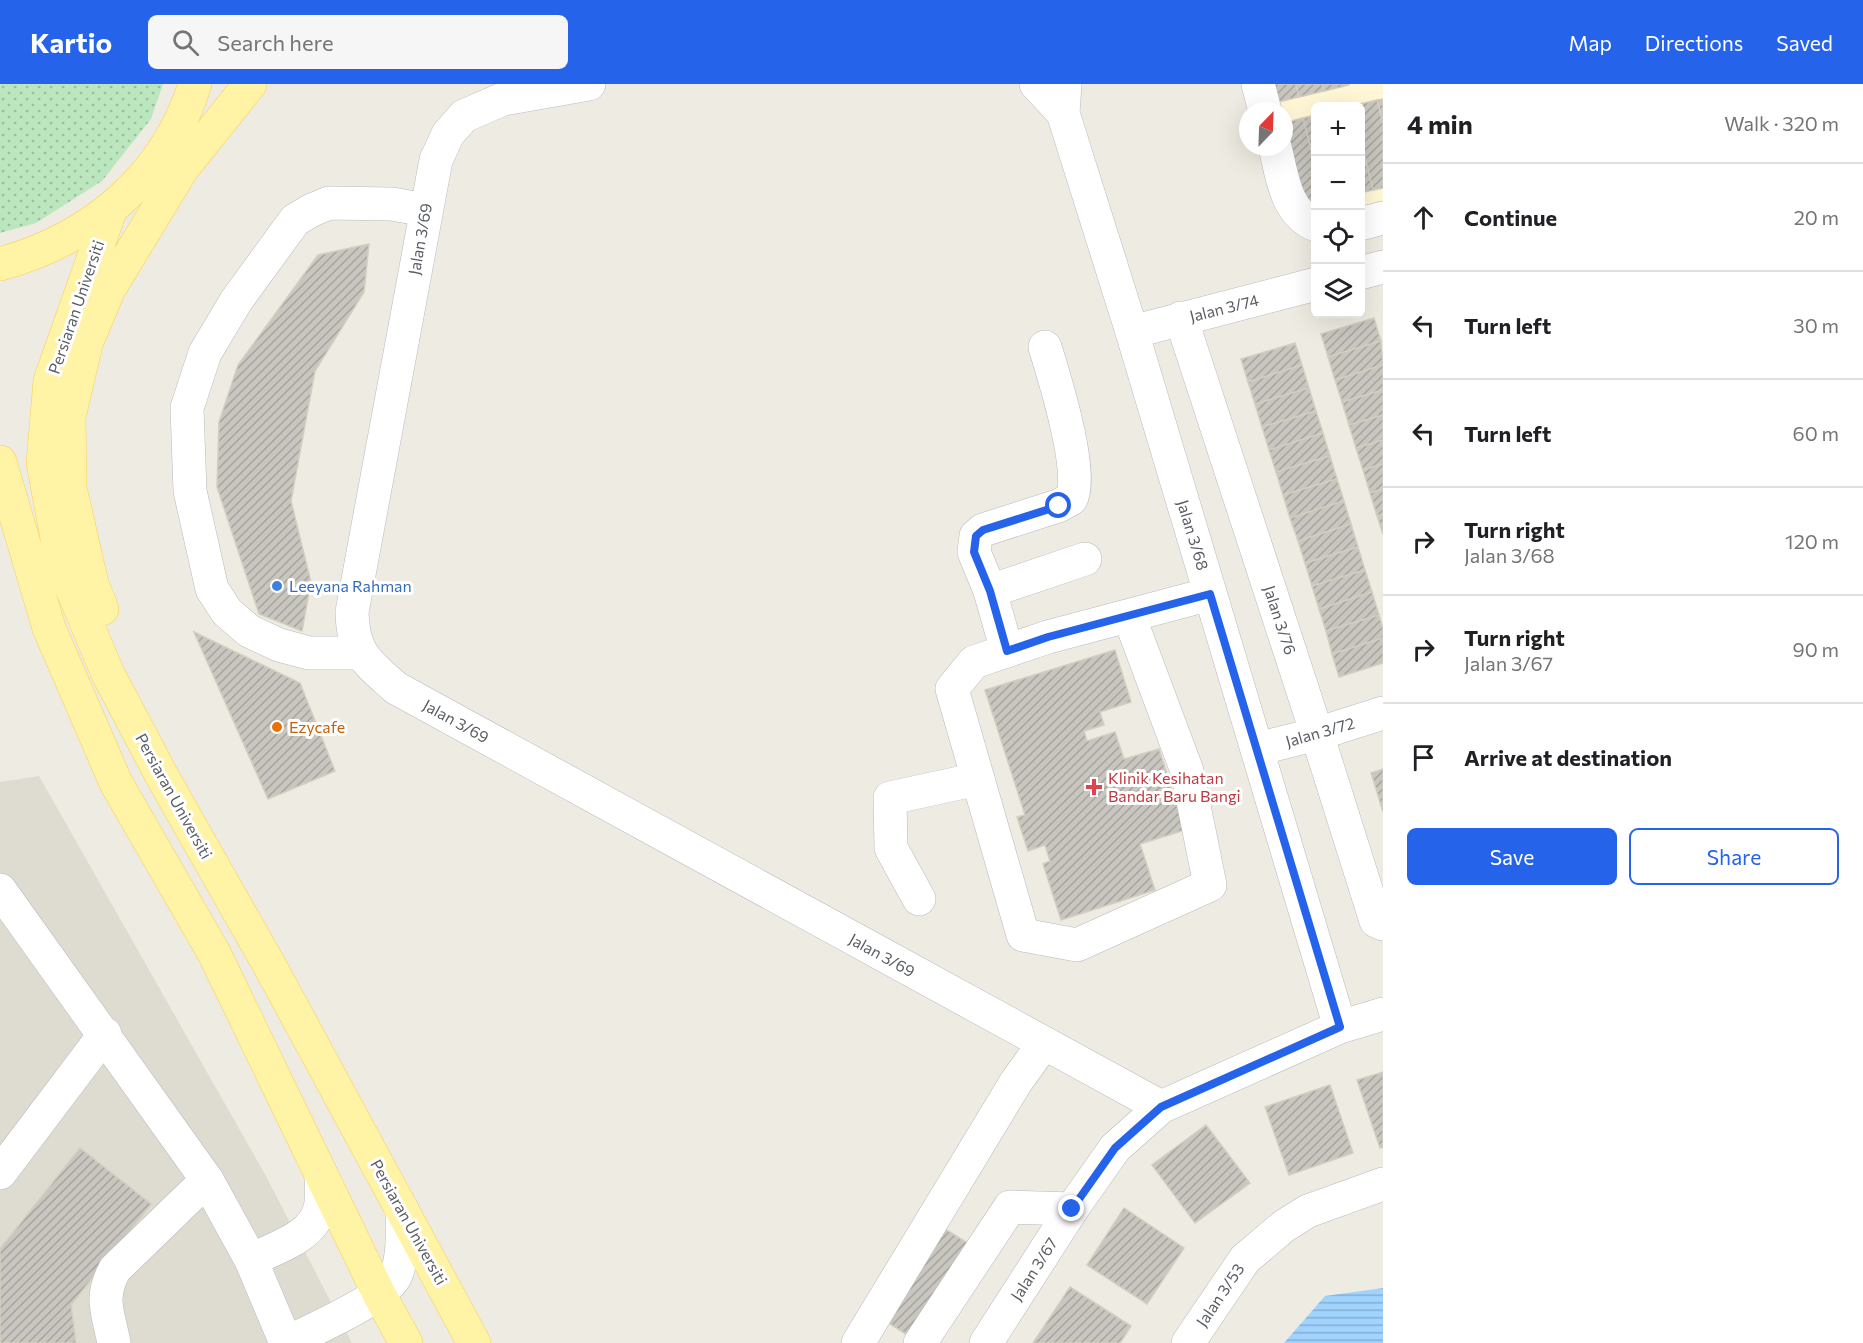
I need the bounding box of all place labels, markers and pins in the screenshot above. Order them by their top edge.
place label: Leeyana Rahman [289,576,412,595]
marker: Leeyana Rahman [270,579,284,593]
place label: Ezycafe [289,717,345,736]
marker: Ezycafe [270,720,284,734]
place label: Klinik Kesihatan Bandar Baru Bangi [1108,768,1241,805]
marker: Klinik Kesihatan Bandar Baru Bangi [1085,778,1103,796]

